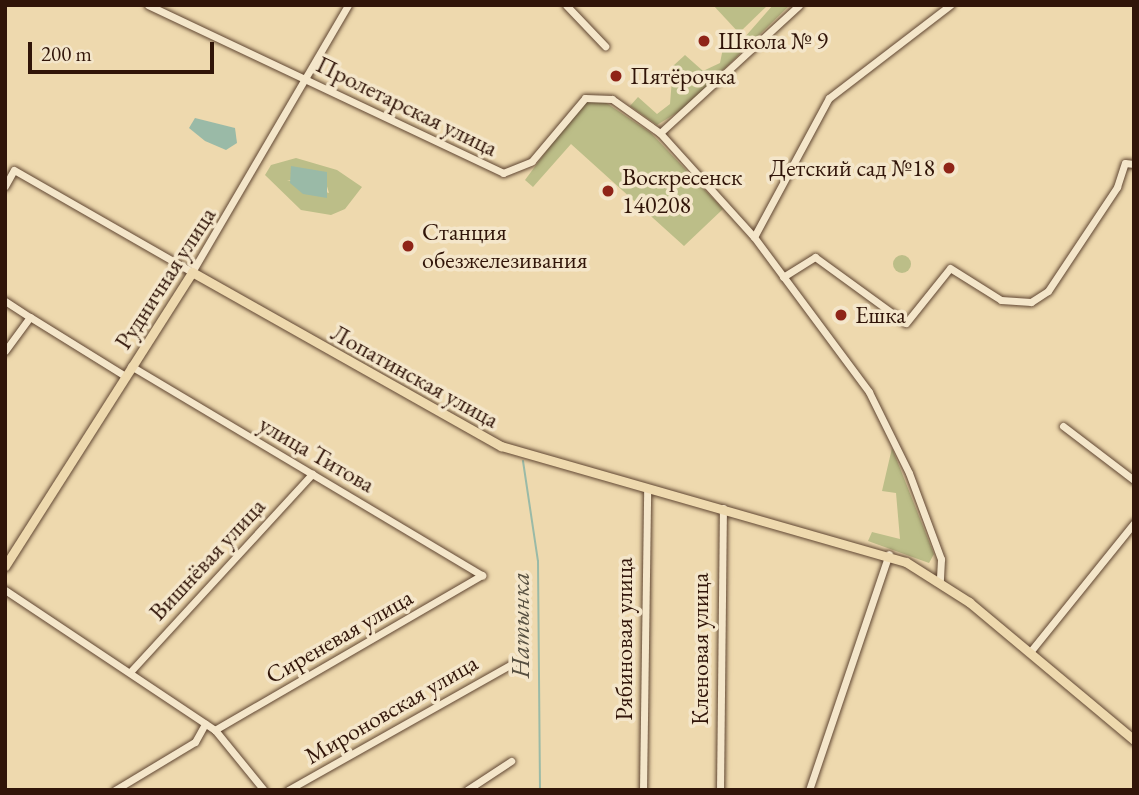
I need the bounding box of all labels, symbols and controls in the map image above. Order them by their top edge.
place label: Школа № 9 [718,27,828,55]
scale bar [32,28,217,72]
marker: Школа № 9 [696,33,712,49]
text: 200 m [41,40,92,67]
street label: Пролетарская улица [312,50,502,162]
place label: Пятёрочка [630,62,736,90]
marker: Пятёрочка [608,68,624,84]
place label: Детский сад №18 [769,154,935,182]
marker: Детский сад №18 [941,160,957,176]
place label: Воскресенск 140208 [622,163,742,219]
marker: Воскресенск 140208 [600,183,616,199]
street label: Рудничная улица [108,202,222,354]
place label: Станция обезжелезивания [422,218,587,274]
marker: Станция обезжелезивания [400,238,416,254]
place label: Ешка [855,301,906,329]
marker: Ешка [833,307,849,323]
street label: Лопатинская улица [326,318,504,434]
street label: улица Титова [254,409,380,499]
street label: Вишнёвая улица [143,492,271,626]
street label: Рябиновая улица [610,557,638,721]
water label: Натынка [505,572,537,678]
street label: Кленовая улица [686,573,714,725]
street label: Сиреневая улица [260,582,418,690]
street label: Мироновская улица [299,648,483,770]

